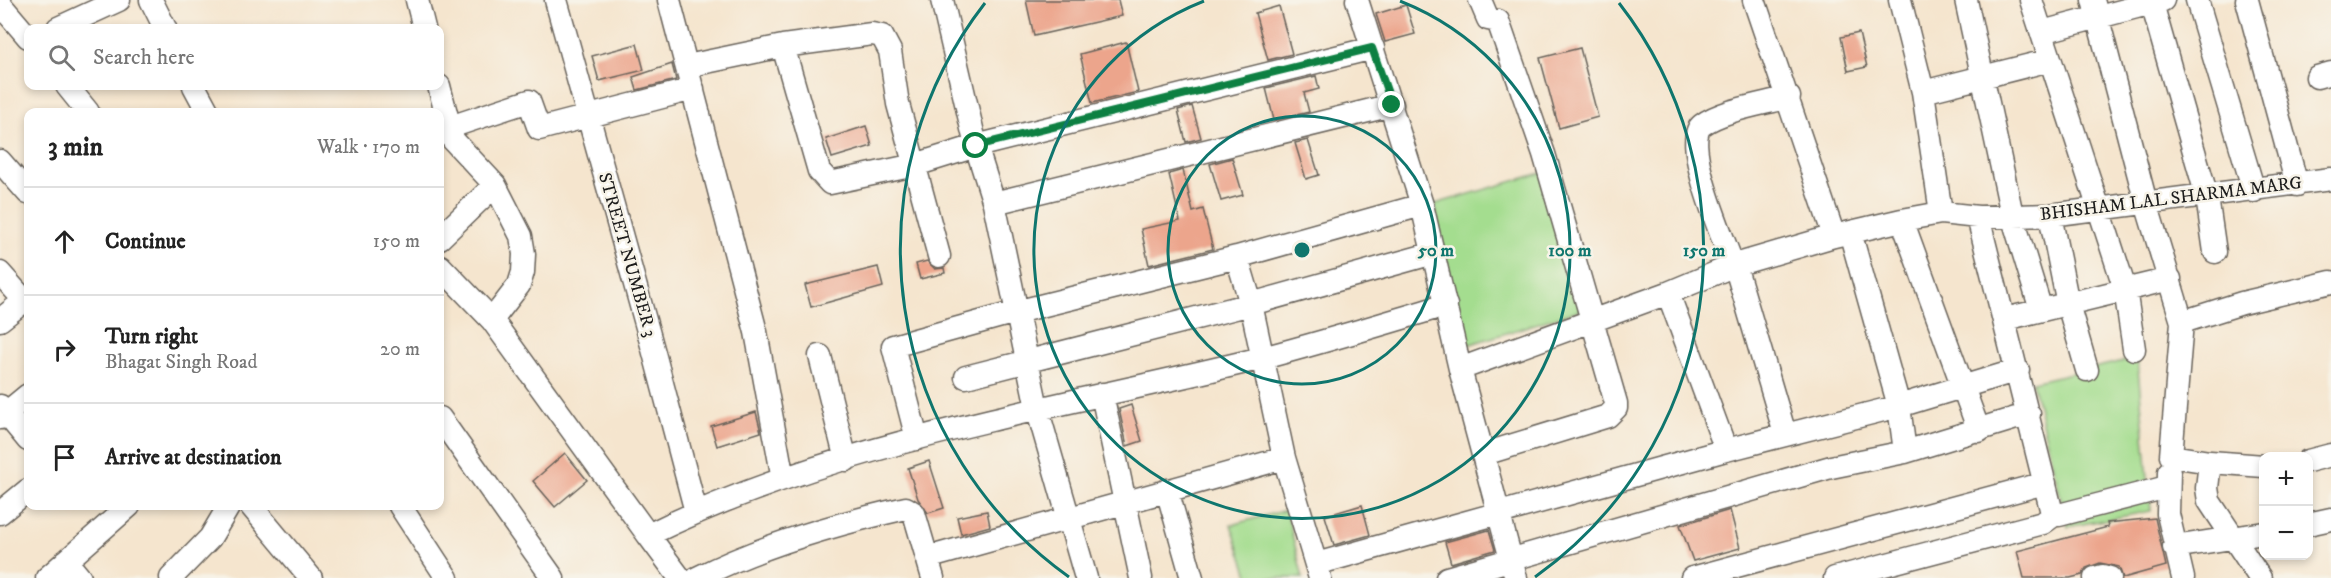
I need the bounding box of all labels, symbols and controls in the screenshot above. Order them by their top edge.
search box [24,24,444,90]
icon: search [45,41,78,74]
text: Search here [93,44,195,71]
route end [1378,91,1404,117]
text: 3 min [48,131,103,164]
route start [962,132,988,158]
text: Walk · 170 m [317,135,420,160]
street label: STREET NUMBER 3 [593,170,661,340]
street label: BHISHAM LAL SHARMA MARG [2039,172,2304,226]
icon: ahead [48,225,81,258]
text: Continue [105,228,186,255]
text: 150 m [373,229,420,254]
centre of rings [1292,240,1312,260]
text: 50 m [1417,240,1454,262]
text: 100 m [1548,240,1592,262]
text: 150 m [1683,240,1726,262]
text: Turn right [105,323,198,350]
icon: right [48,333,81,366]
text: 20 m [380,337,420,362]
text: Bhagat Singh Road [105,350,258,375]
icon: arrive [48,441,81,474]
text: Arrive at destination [105,444,282,471]
map controls [2259,452,2313,560]
button: + [2259,452,2313,506]
button: − [2259,506,2313,560]

